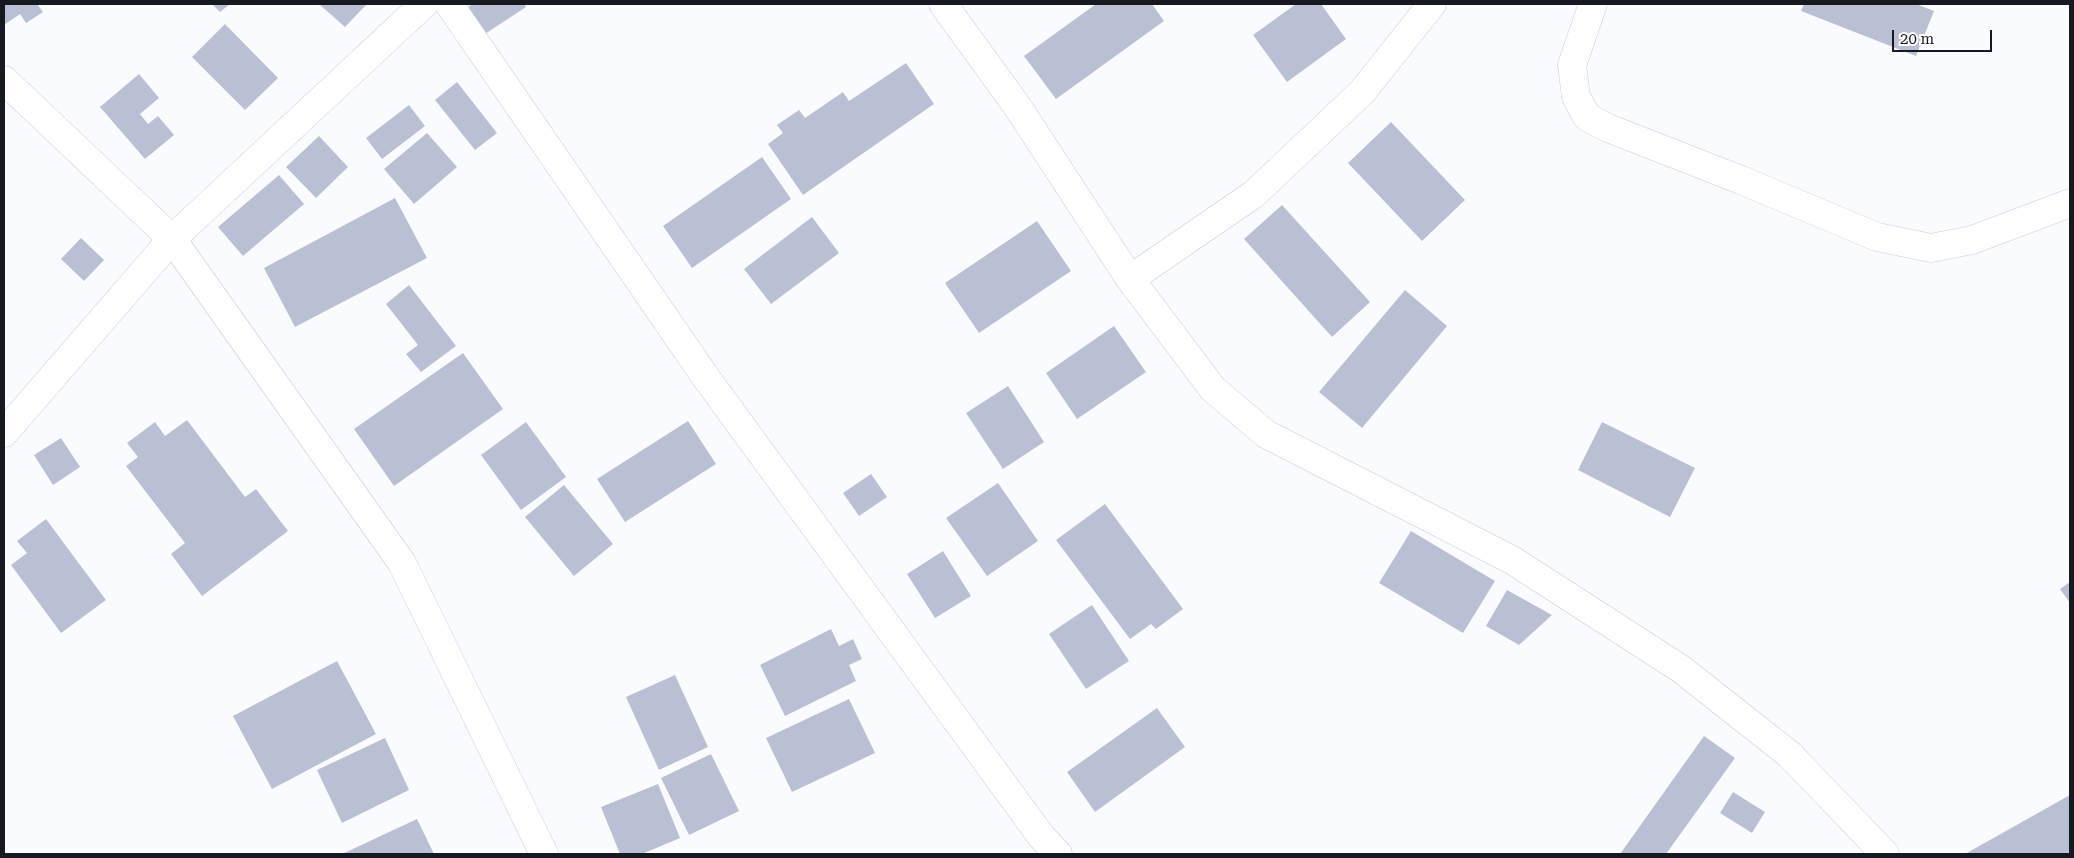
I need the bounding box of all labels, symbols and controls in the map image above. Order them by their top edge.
scale bar [1894,20,1994,52]
text: 20 m [1900,30,1934,48]

